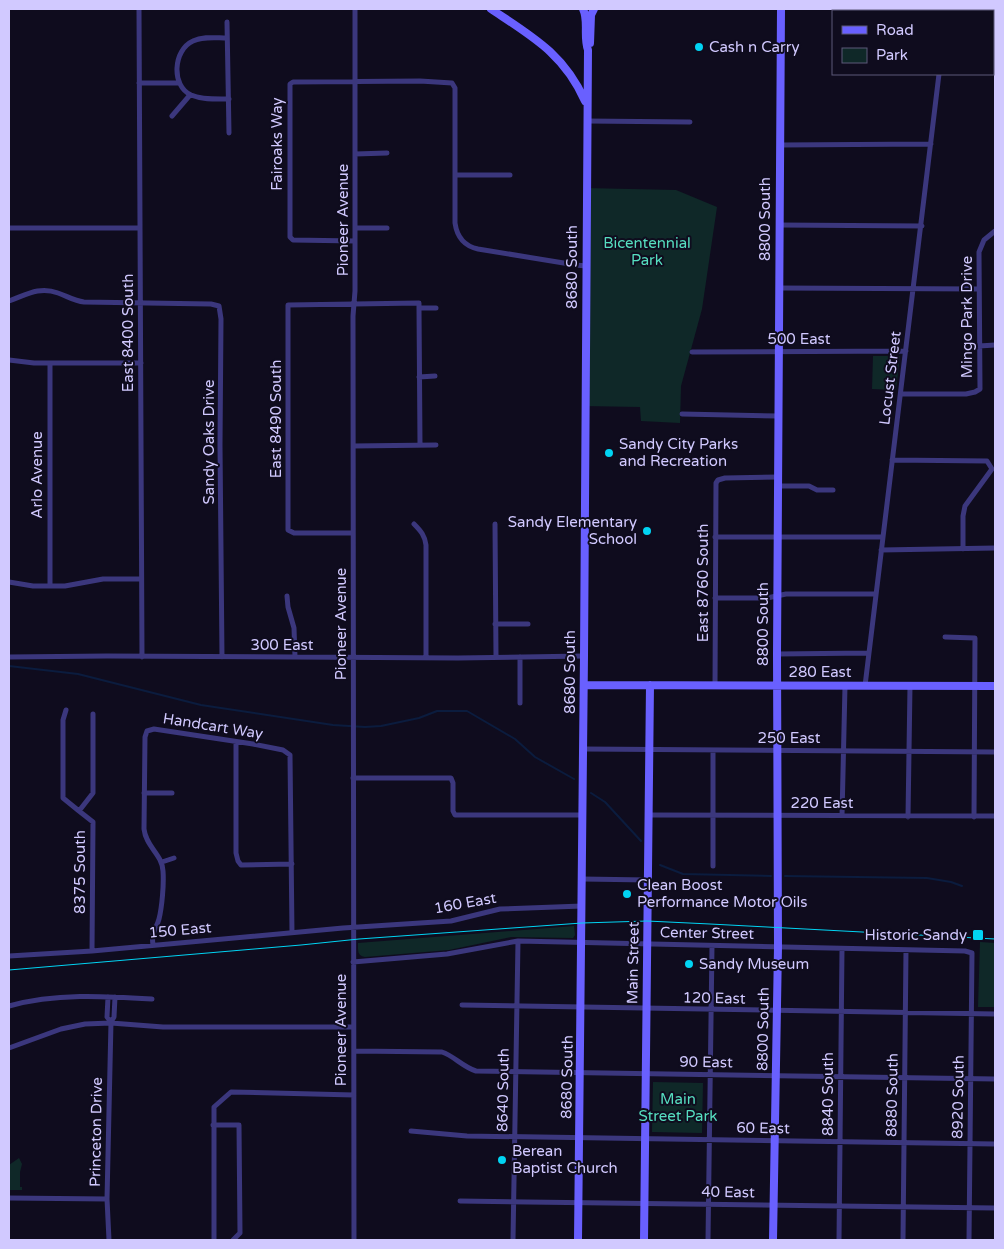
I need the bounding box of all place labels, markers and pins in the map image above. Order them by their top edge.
place label: Cash n Carry [709,38,800,56]
marker: Cash n Carry [693,41,705,53]
place label: Sandy City Parks and Recreation [619,435,738,470]
marker: Sandy City Parks and Recreation [603,447,615,459]
place label: Sandy Elementary School [508,513,637,548]
marker: Sandy Elementary School [641,525,653,537]
place label: Clean Boost Performance Motor Oils [637,876,807,911]
marker: Clean Boost Performance Motor Oils [621,888,633,900]
place label: Historic Sandy [865,926,967,944]
marker: Historic Sandy [971,928,985,942]
place label: Sandy Museum [699,955,809,973]
marker: Sandy Museum [683,958,695,970]
place label: Berean Baptist Church [512,1142,618,1177]
marker: Berean Baptist Church [496,1154,508,1166]

